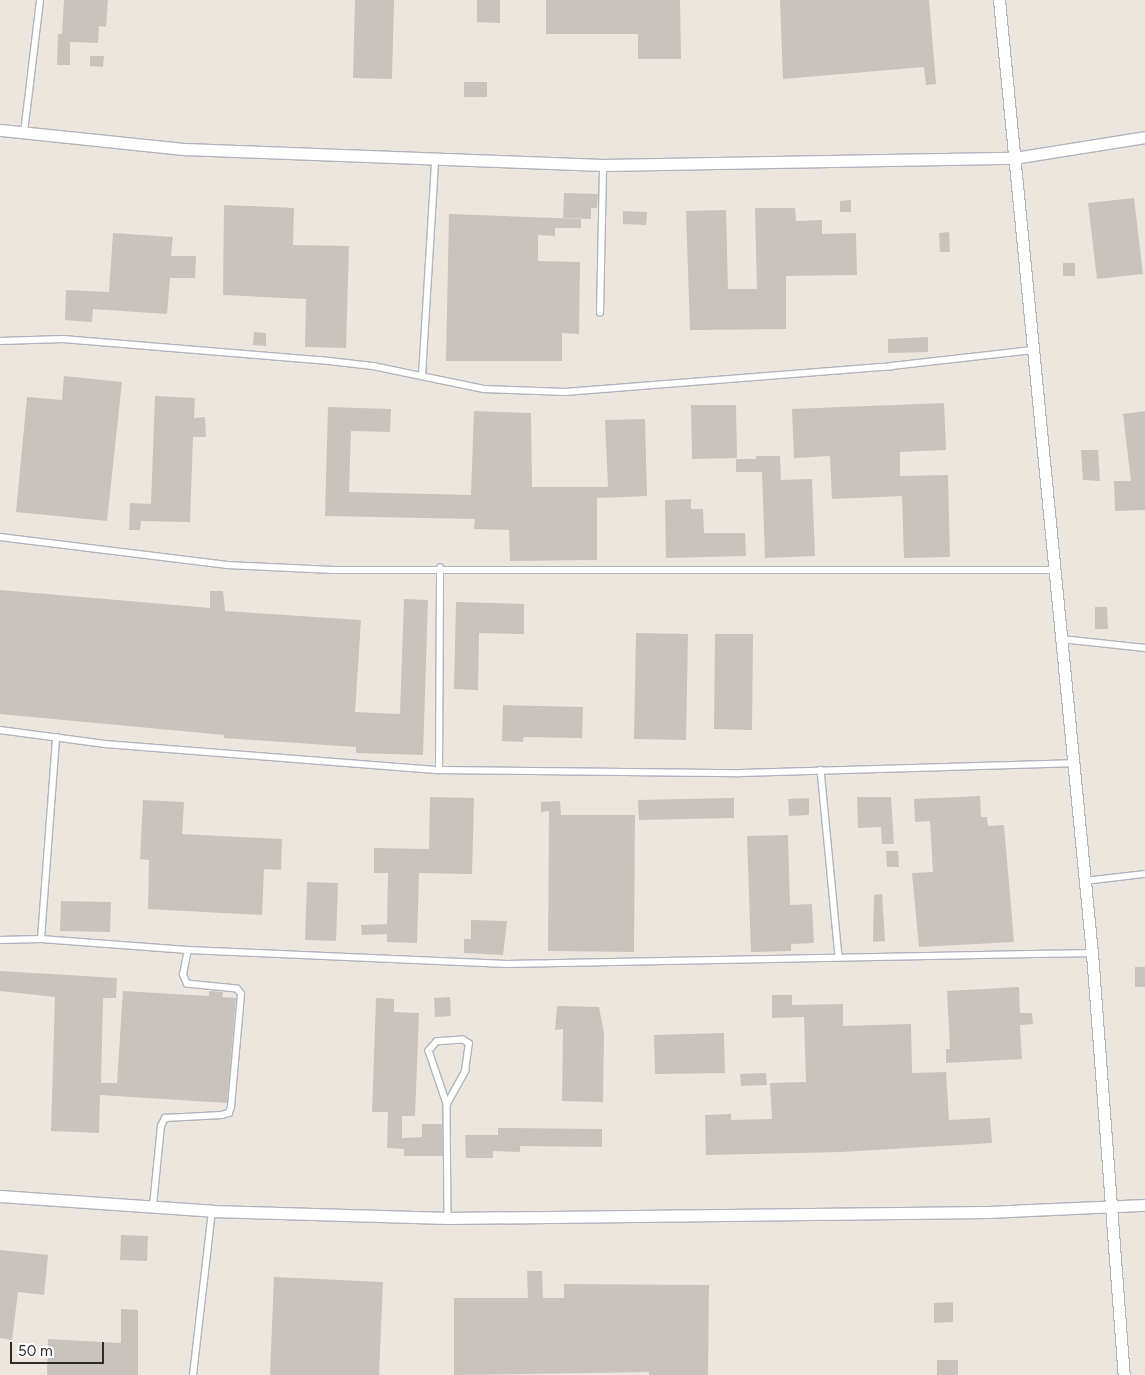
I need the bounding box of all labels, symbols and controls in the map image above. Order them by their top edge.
scale bar [12,1332,106,1364]
text: 50 m [18,1342,53,1360]

